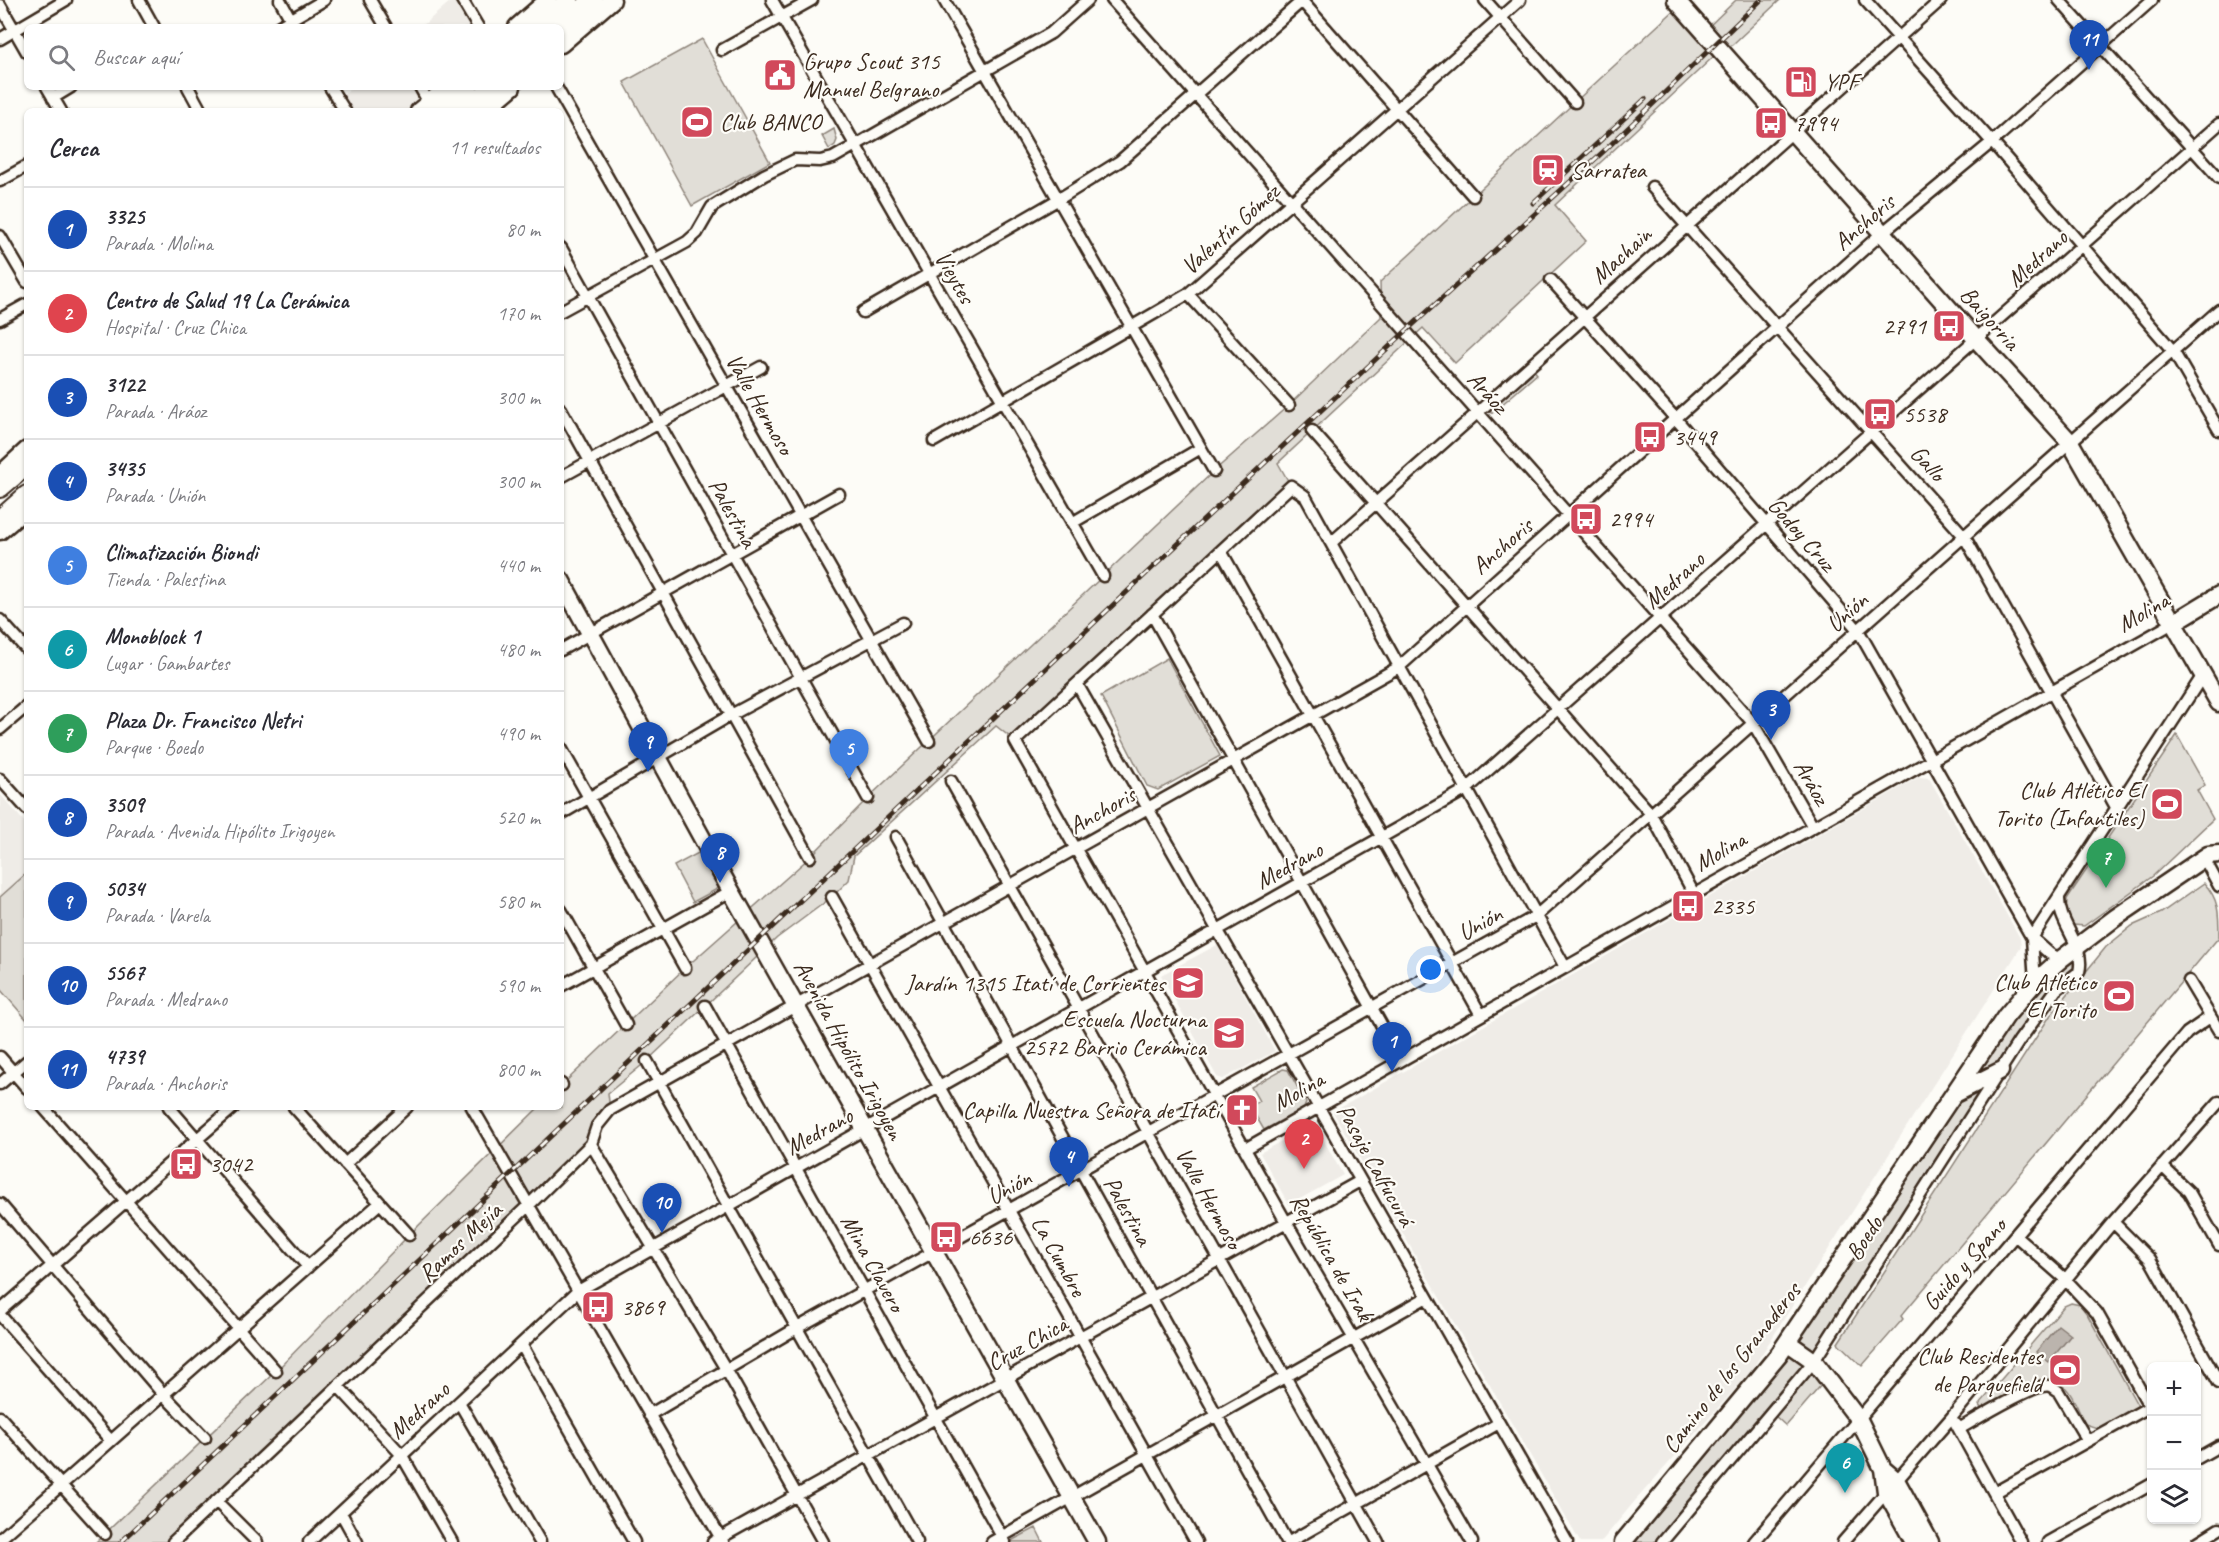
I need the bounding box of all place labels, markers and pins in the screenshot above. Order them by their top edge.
pin: 11 [2070,20,2108,70]
place label: Grupo Scout 315 Manuel Belgrano [803,46,941,104]
public building icon: Grupo Scout 315 Manuel Belgrano [762,57,798,93]
fuel station icon: YPF [1783,64,1819,100]
place label: YPF [1824,67,1862,97]
sports icon: Club BANCO [679,104,715,140]
bus stop icon: 7994 [1753,105,1789,141]
place label: Club BANCO [720,107,823,137]
place label: 7994 [1794,108,1839,138]
station icon: Sarratea [1530,152,1566,188]
place label: Sarratea [1571,155,1648,185]
bus stop icon: 2791 [1931,308,1967,344]
place label: 2791 [1883,311,1927,341]
bus stop icon: 5538 [1862,396,1898,432]
place label: 5538 [1903,399,1948,429]
bus stop icon: 3449 [1632,419,1668,455]
place label: 3449 [1673,422,1718,452]
bus stop icon: 2994 [1568,501,1604,537]
place label: 2994 [1609,504,1654,534]
pin: 3 [1752,690,1790,740]
pin: 9 [628,722,668,772]
pin: 5 [830,730,868,779]
place label: Club Atlético El Torito (Infantiles) [1995,775,2148,833]
sports icon: Club Atlético El Torito (Infantiles) [2149,786,2185,822]
pin: 8 [700,834,740,883]
pin: 7 [2086,838,2126,888]
bus stop icon: 2335 [1670,888,1706,924]
place label: 2335 [1711,891,1755,921]
school or university icon: Jardín 1315 Itatí de Corrientes [1170,965,1206,1001]
place label: Club Atlético El Torito [1994,967,2099,1025]
place label: Jardín 1315 Itatí de Corrientes [905,968,1167,998]
sports icon: Club Atlético El Torito [2101,978,2137,1014]
place label: Escuela Nocturna 2572 Barrio Cerámica [1024,1004,1208,1062]
school or university icon: Escuela Nocturna 2572 Barrio Cerámica [1211,1015,1247,1051]
pin: 1 [1372,1022,1412,1072]
church icon: Capilla Nuestra Señora de Itatí [1224,1092,1260,1128]
place label: Capilla Nuestra Señora de Itatí [963,1095,1223,1125]
pin: 2 [1284,1120,1324,1169]
pin: 4 [1050,1138,1088,1187]
bus stop icon: 3042 [168,1146,204,1182]
place label: 3042 [209,1149,254,1179]
pin: 10 [642,1184,682,1233]
bus stop icon: 6636 [928,1219,964,1255]
place label: 6636 [969,1222,1013,1252]
bus stop icon: 3869 [580,1289,616,1325]
place label: 3869 [621,1292,666,1322]
place label: Club Residentes de Parquefield [1917,1341,2046,1399]
sports icon: Club Residentes de Parquefield [2047,1352,2083,1388]
pin: 6 [1826,1444,1864,1493]

